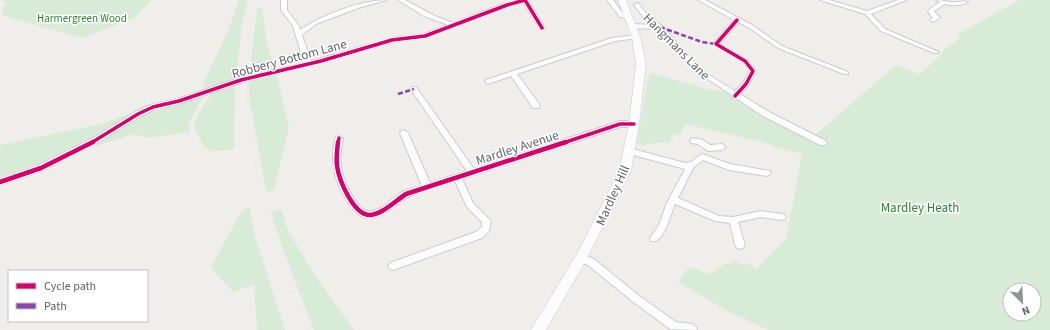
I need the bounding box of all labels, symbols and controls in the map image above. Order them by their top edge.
street label: Hangmans Lane [639,9,714,84]
park label: Harmergreen Wood [37,11,127,26]
street label: Robbery Bottom Lane [230,35,349,83]
street label: Mardley Avenue [474,126,561,170]
street label: Mardley Hill [592,162,634,228]
park label: Mardley Heath [881,199,959,217]
legend [8,270,148,322]
text: Cycle path [44,278,96,295]
north arrow [1002,282,1042,322]
text: Path [44,298,67,315]
text: N [1019,302,1032,319]

